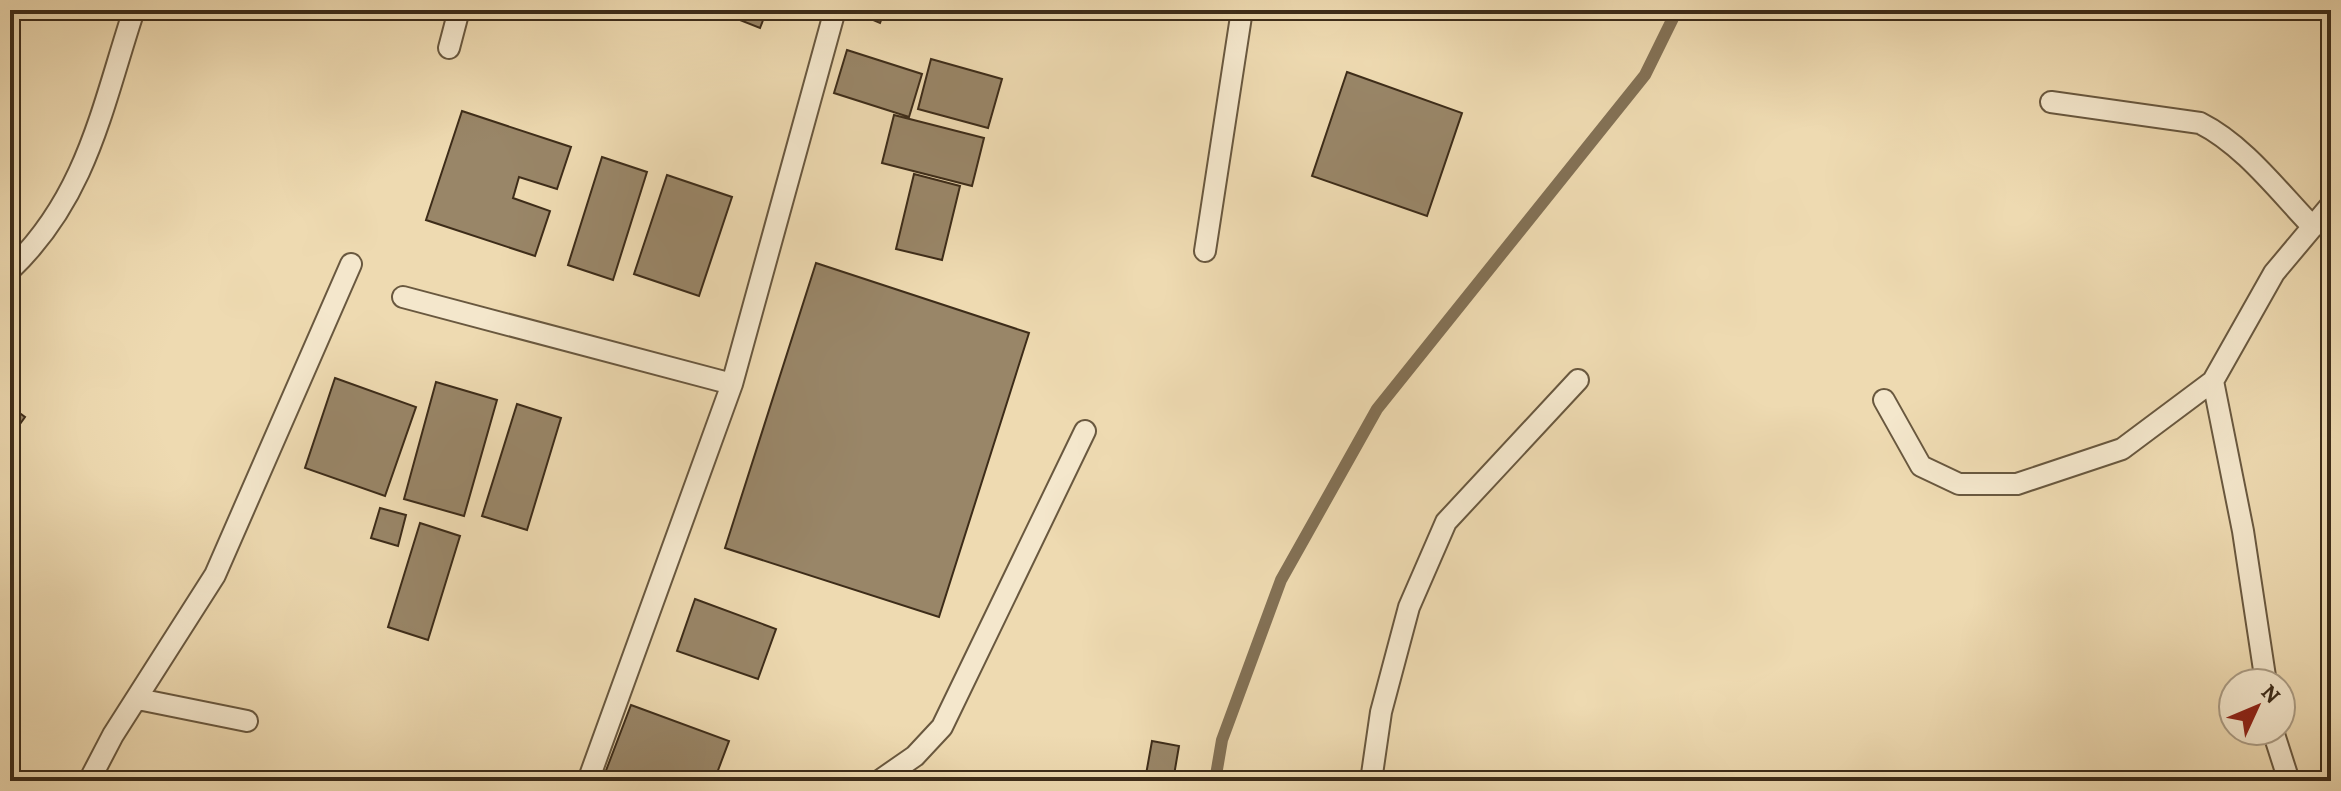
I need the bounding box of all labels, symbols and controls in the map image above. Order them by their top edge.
north arrow [2217,667,2297,747]
text: N [2254,678,2287,710]

